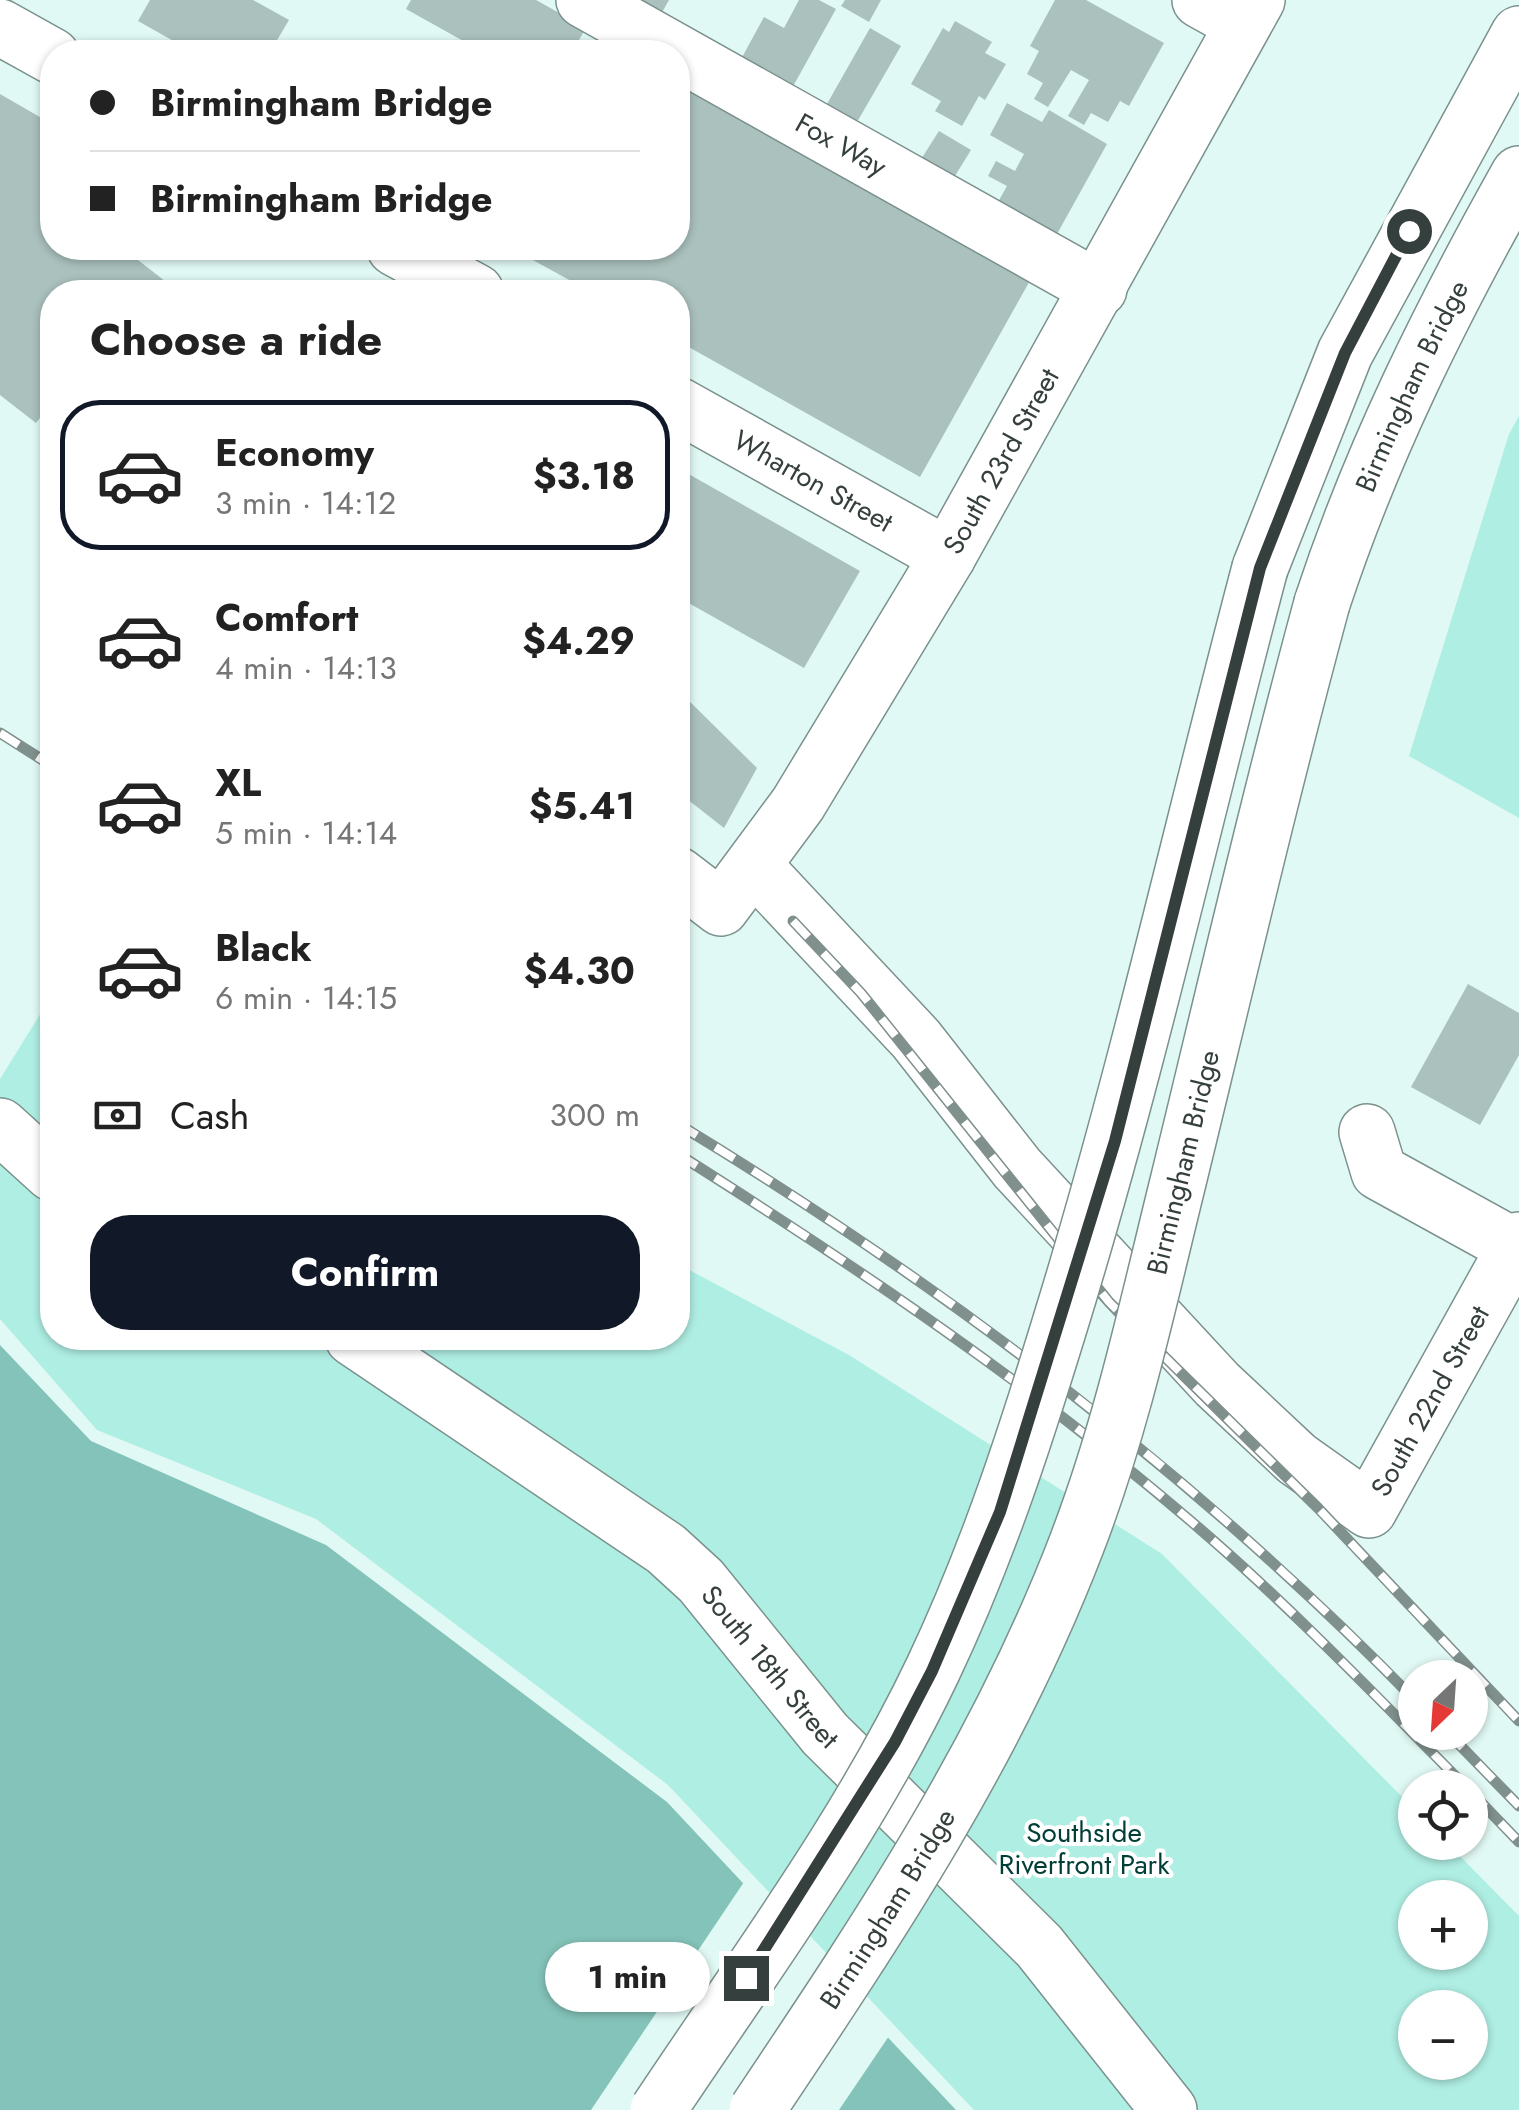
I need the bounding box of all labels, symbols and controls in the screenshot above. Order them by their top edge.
text: Birmingham Bridge [150,75,492,130]
street label: Fox Way [788,102,895,187]
text: Birmingham Bridge [150,171,492,226]
route start [1387,209,1432,254]
street label: Birmingham Bridge [1344,273,1479,498]
text: Choose a ride [90,307,382,372]
street label: South 23rd Street [932,360,1069,562]
street label: Wharton Street [726,419,901,542]
text: Economy [215,425,374,480]
icon: car [95,430,185,520]
text: $3.18 [533,448,635,503]
text: 3 min · 14:12 [215,480,396,526]
text: Comfort [215,590,358,645]
icon: car [95,595,185,685]
text: $4.29 [522,613,635,668]
text: 4 min · 14:13 [215,645,397,691]
text: XL [215,755,261,810]
icon: car [95,760,185,850]
text: $5.41 [529,778,635,833]
text: 5 min · 14:14 [215,810,397,856]
text: Black [215,920,312,975]
icon: car [95,925,185,1015]
text: $4.30 [524,943,635,998]
text: 6 min · 14:15 [215,975,397,1021]
street label: Birmingham Bridge [1136,1046,1230,1279]
icon: cash [90,1088,145,1143]
text: Cash [170,1088,250,1143]
text: 300 m [550,1092,640,1138]
button: Confirm [90,1215,640,1330]
street label: South 22nd Street [1360,1298,1499,1504]
street label: South 18th Street [691,1576,849,1758]
north arrow [1398,1660,1488,1750]
map controls [1398,1660,1488,2080]
button: locate [1398,1770,1488,1860]
street label: Birmingham Bridge [809,1801,965,2017]
park label: Southside Riverfront Park [998,1812,1170,1885]
button: + [1398,1880,1488,1970]
callout: 1 min [546,1943,711,2013]
text: 1 min [588,1954,667,2000]
route end [724,1956,769,2001]
button: − [1398,1990,1488,2080]

